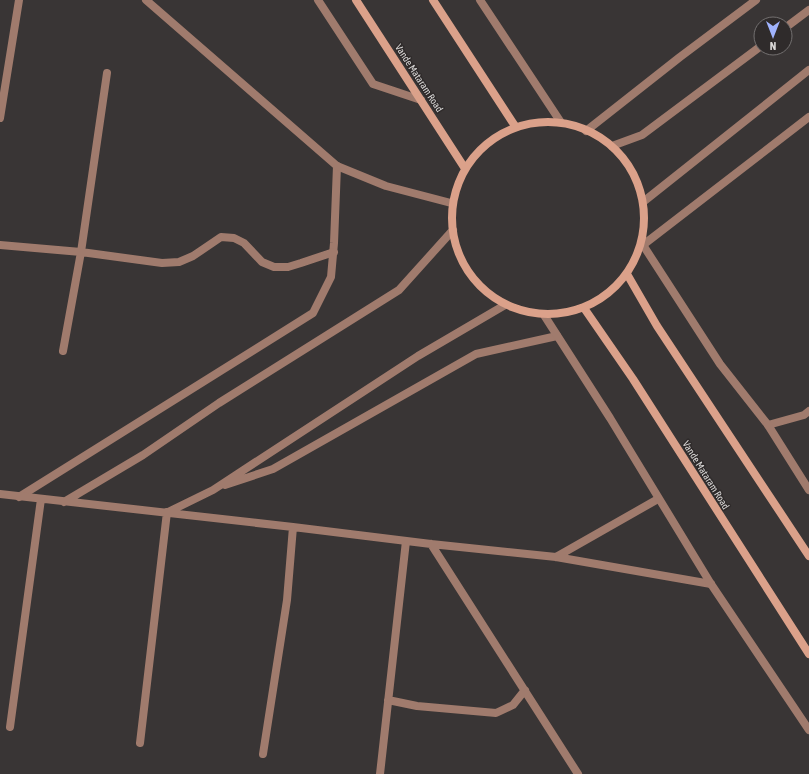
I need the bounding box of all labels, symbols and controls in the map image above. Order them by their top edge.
north arrow [753,16,793,56]
text: N [770,40,776,52]
street label: Vande Mataram Road [393,42,445,114]
street label: Vande Mataram Road [680,439,732,511]

